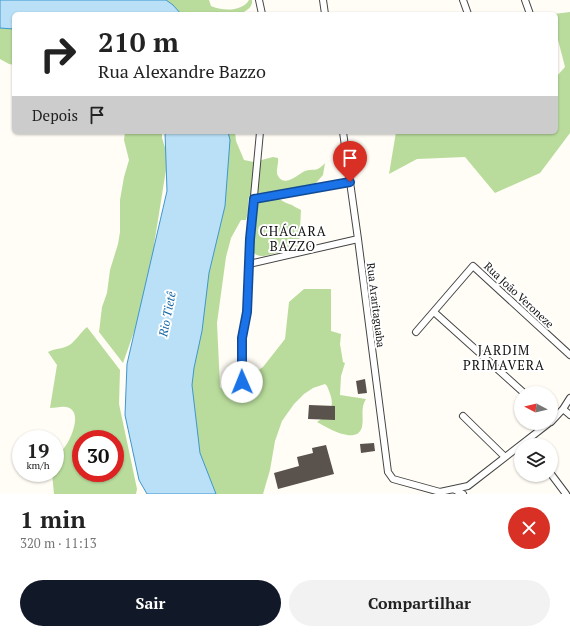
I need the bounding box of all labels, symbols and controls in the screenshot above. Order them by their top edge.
text: 210 m [98,23,179,60]
icon: right [32,28,84,80]
text: Rua Alexandre Bazzo [98,59,266,83]
icon: arrive [86,104,108,126]
text: Depois [32,105,78,125]
pin [333,141,367,182]
icon: arrive [339,147,361,169]
district label: CHÁCARA BAZZO [259,222,327,255]
street label: Rua João Veroneze [481,259,557,331]
street label: Rua Araritaguaba [364,262,388,348]
water label: Rio Tietê [155,290,179,339]
district label: JARDIM PRIMAVERA [463,341,545,374]
position arrow [221,361,263,403]
north arrow [514,386,558,430]
map controls [514,386,558,482]
speed limit sign: 30 [72,430,124,482]
text: 19 [27,437,49,464]
button: layers [514,438,558,482]
text: km/h [26,459,50,472]
text: 1 min [20,503,86,535]
button: close [508,507,550,549]
text: 320 m · 11:13 [20,534,97,552]
button: Sair [20,580,281,626]
button: Compartilhar [289,580,550,626]

